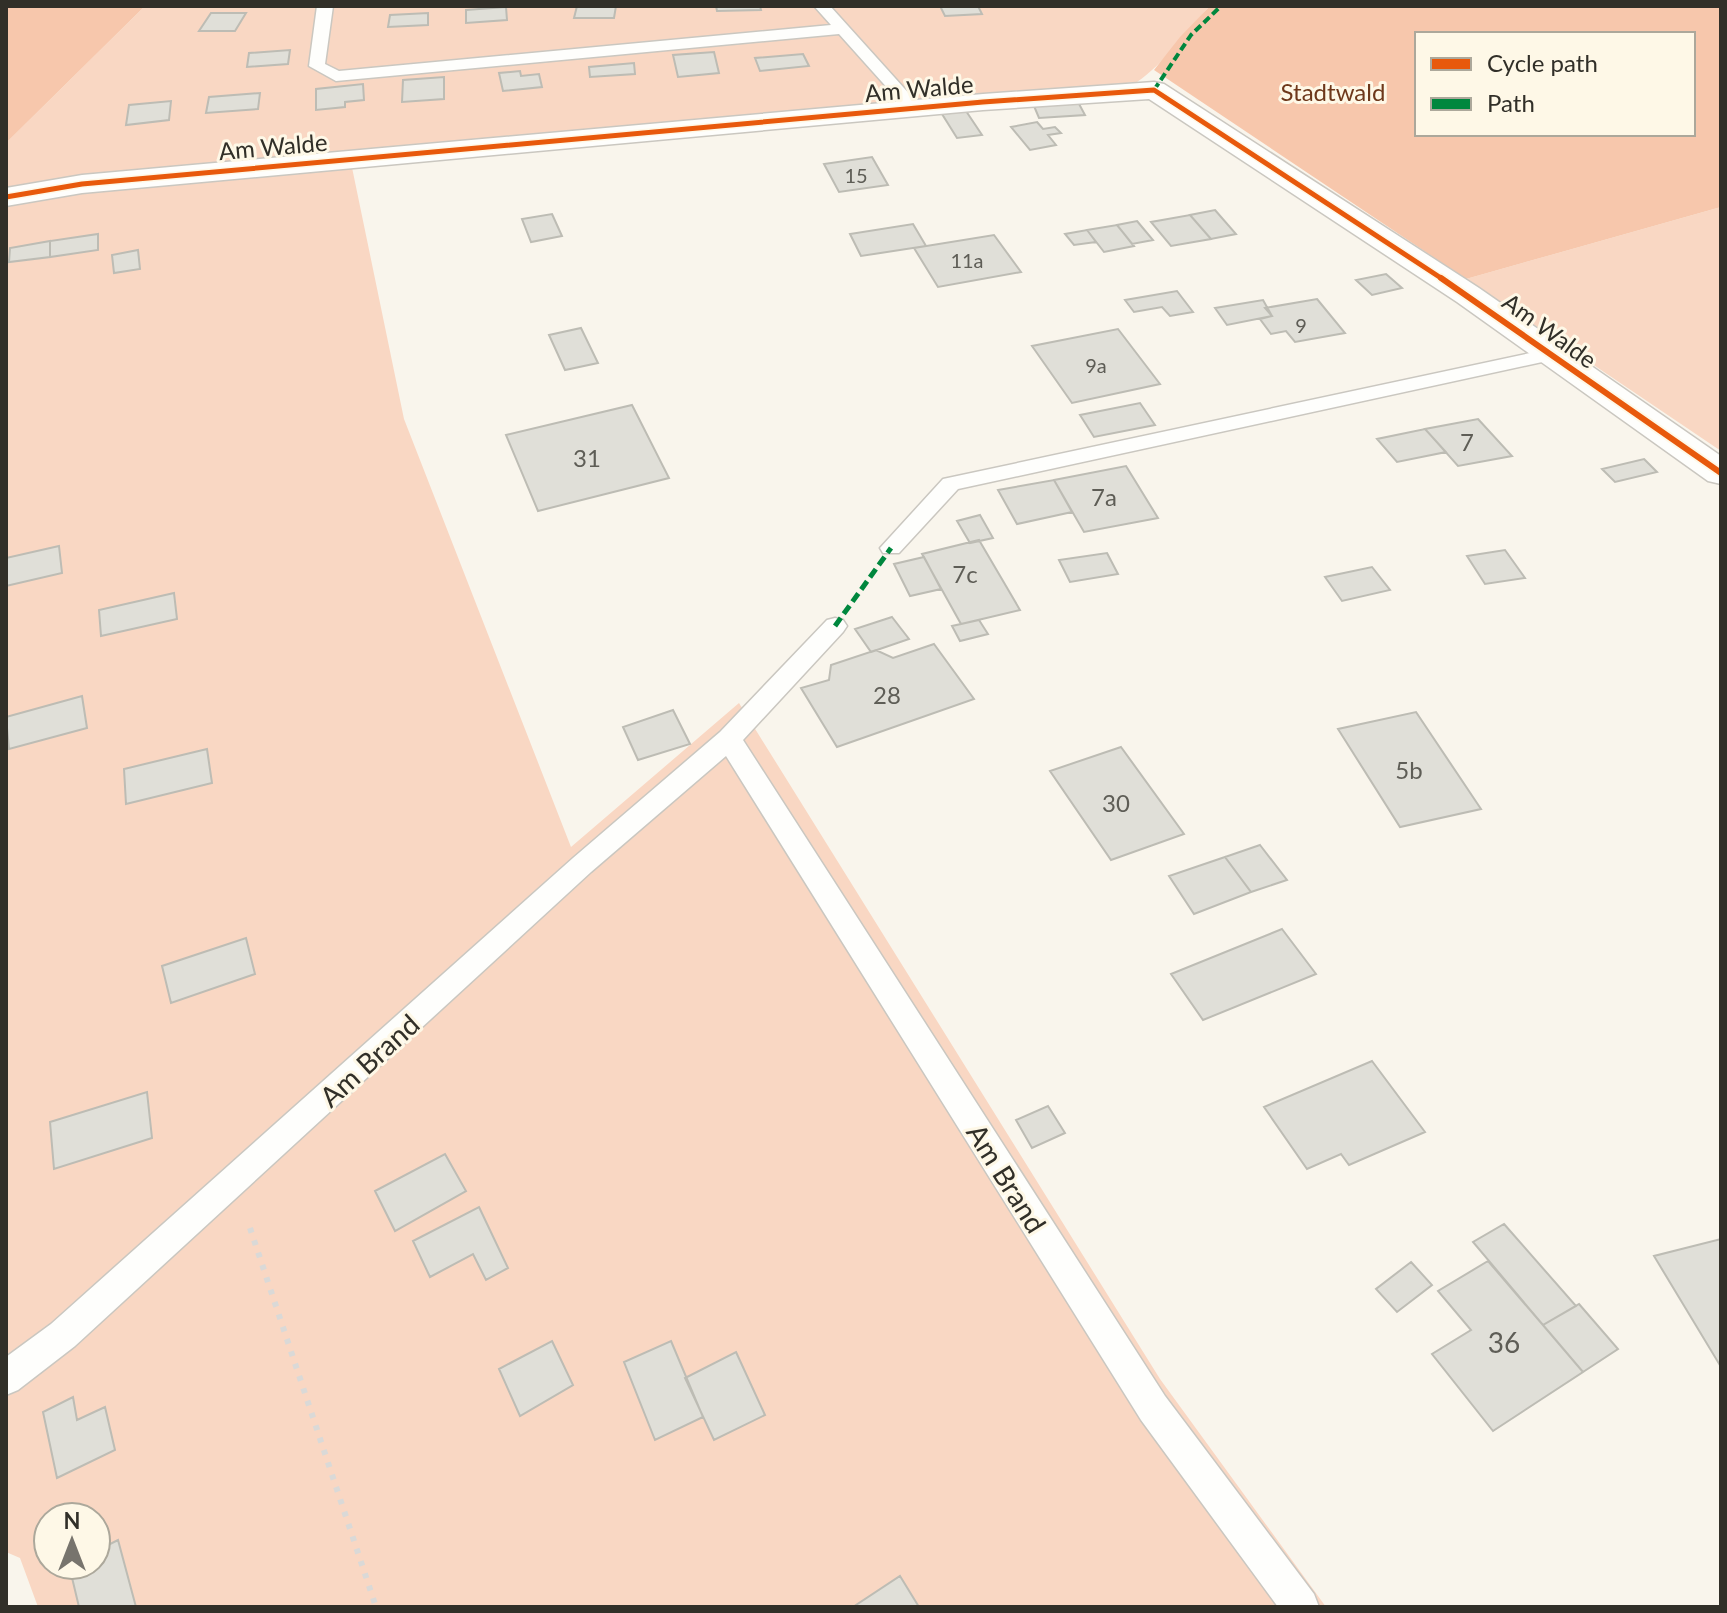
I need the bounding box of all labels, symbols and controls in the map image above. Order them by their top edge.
legend [1415,32,1695,136]
text: Cycle path [1487,48,1598,77]
street label: Am Walde [863,69,975,107]
park label: Stadtwald [1281,77,1385,106]
text: Path [1487,88,1535,117]
street label: Am Walde [217,127,329,165]
house number: 15 [844,163,868,187]
house number: 11a [950,248,984,272]
street label: Am Walde [1497,286,1603,374]
house number: 9 [1295,313,1307,337]
house number: 9a [1085,353,1107,377]
house number: 7 [1460,427,1474,456]
house number: 31 [573,443,601,472]
house number: 7a [1091,482,1117,511]
house number: 7c [952,559,978,588]
house number: 28 [873,680,901,709]
house number: 5b [1395,755,1423,784]
house number: 30 [1102,788,1130,817]
street label: Am Brand [312,1007,426,1113]
street label: Am Brand [960,1117,1054,1239]
house number: 36 [1488,1325,1520,1359]
north arrow [32,1501,112,1581]
text: N [64,1507,80,1534]

